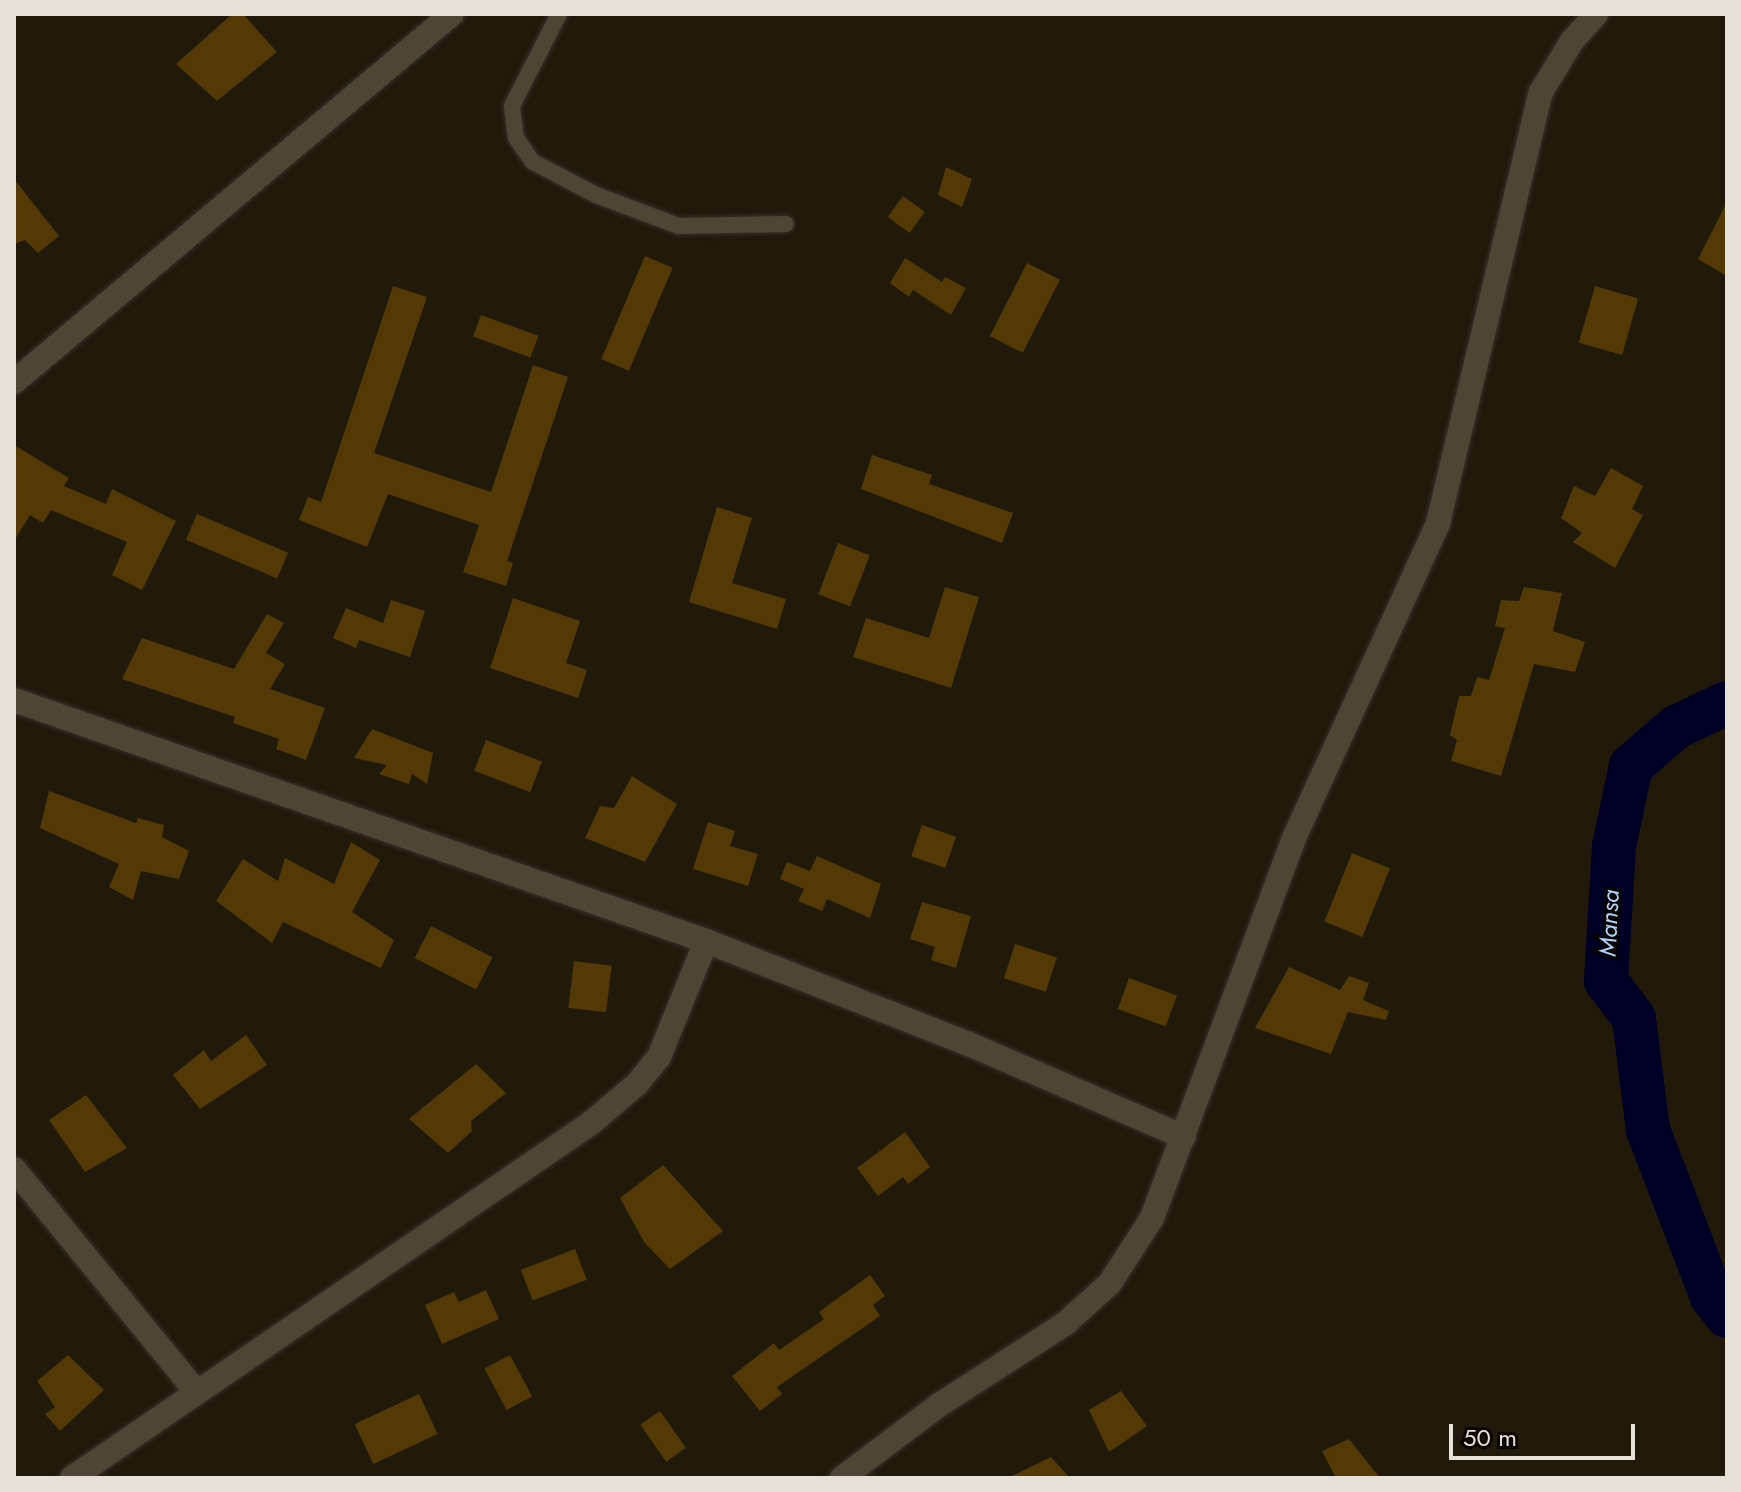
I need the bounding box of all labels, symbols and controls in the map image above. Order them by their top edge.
water label: Mansa [1593,889,1625,957]
scale bar [1453,1408,1639,1458]
text: 50 m [1463,1420,1517,1455]

